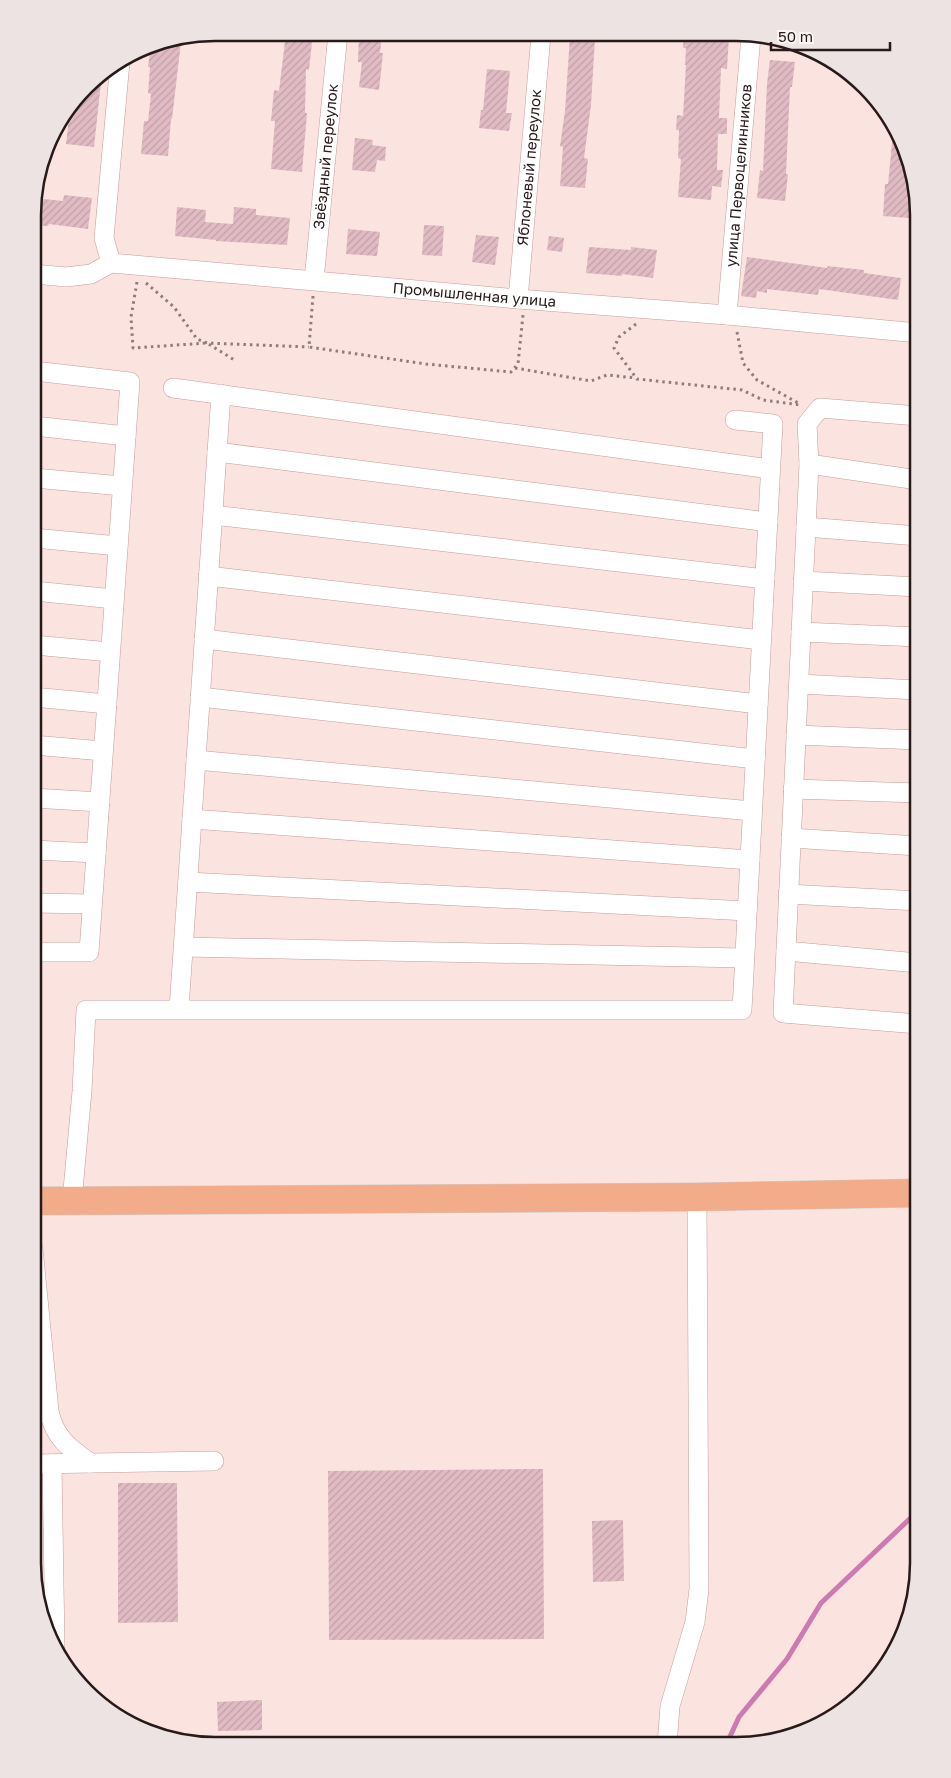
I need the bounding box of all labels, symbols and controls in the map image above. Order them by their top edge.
scale bar [771,20,890,52]
text: 50 m [778,27,813,45]
street label: Звёздный переулок [309,82,341,230]
street label: улица Первоцелинников [721,83,755,268]
street label: Яблоневый переулок [513,88,544,246]
street label: Промышленная улица [392,278,557,310]

